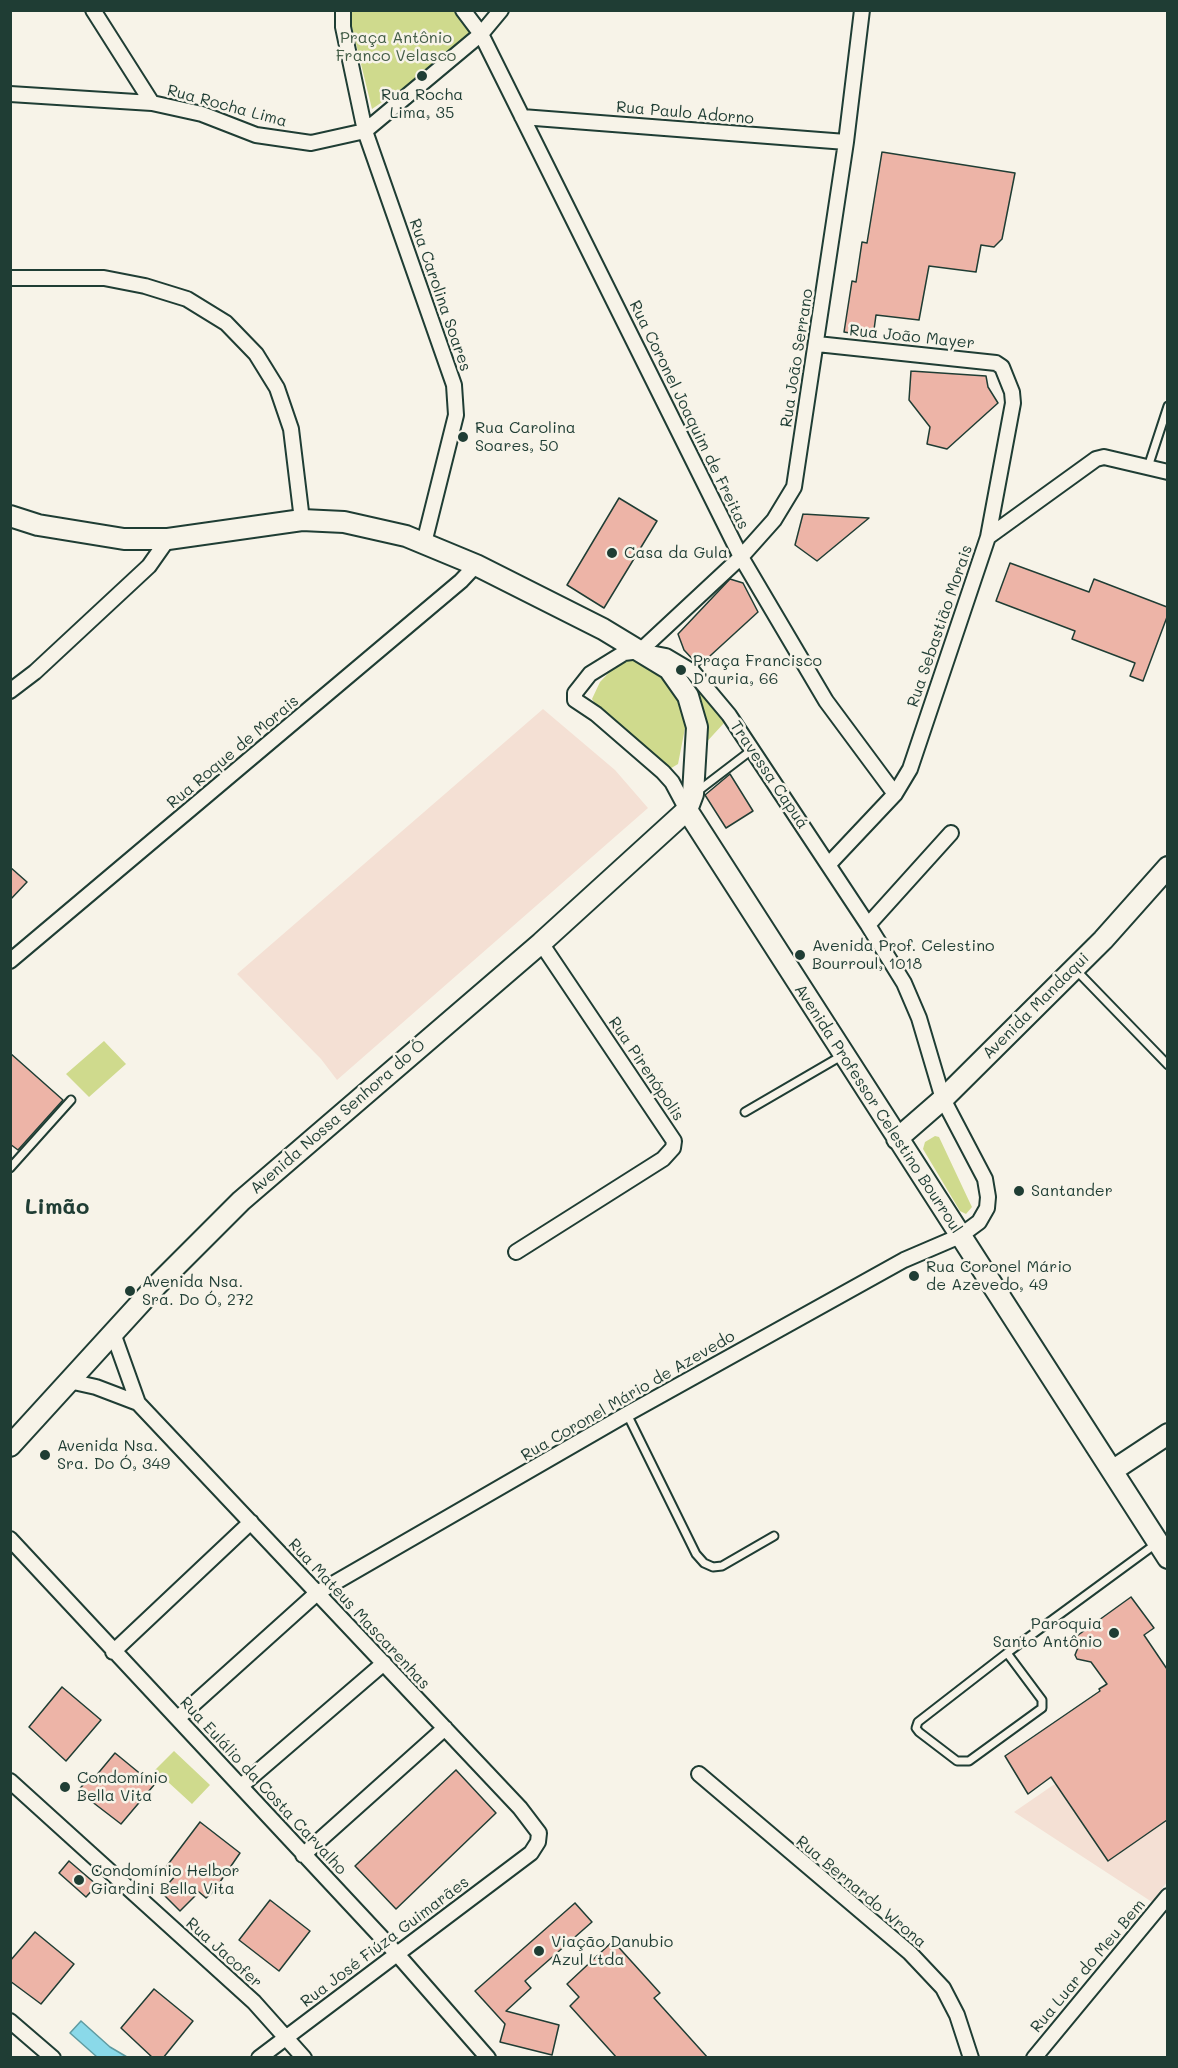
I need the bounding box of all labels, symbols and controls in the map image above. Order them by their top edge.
park label: Praça Antônio Franco Velasco [336,28,456,66]
marker: Rua Rocha Lima, 35 [415,69,429,83]
street label: Rua Rocha Lima [165,81,289,131]
place label: Rua Rocha Lima, 35 [381,85,463,123]
street label: Rua Paulo Adorno [615,97,755,129]
street label: Rua Carolina Soares [405,216,475,374]
street label: Rua João Serrano [777,287,817,429]
street label: Rua Coronel Joaquim de Freitas [625,297,753,533]
street label: Rua João Mayer [848,321,976,353]
place label: Rua Carolina Soares, 50 [475,418,576,456]
marker: Rua Carolina Soares, 50 [456,430,470,444]
street label: Rua Sebastião Morais [903,542,977,710]
place label: Casa da Gula [624,543,728,563]
marker: Casa da Gula [605,546,619,560]
place label: Praça Francisco D'auria, 66 [693,651,822,689]
marker: Praça Francisco D'auria, 66 [674,663,688,677]
street label: Rua Roque de Morais [163,691,303,813]
street label: Travessa Capuá [726,717,812,833]
place label: Avenida Prof. Celestino Bourroul, 1018 [812,936,995,974]
marker: Avenida Prof. Celestino Bourroul, 1018 [793,948,807,962]
street label: Avenida Mandaqui [979,949,1093,1063]
street label: Avenida Professor Celestino Bourroul [790,981,966,1237]
street label: Rua Pirenópolis [604,1013,688,1125]
street label: Avenida Nossa Senhora do Ó [247,1036,429,1198]
place label: Santander [1031,1181,1113,1201]
marker: Santander [1012,1184,1026,1198]
district label: Limão [25,1194,89,1220]
place label: Rua Coronel Mário de Azevedo, 49 [926,1257,1072,1295]
marker: Rua Coronel Mário de Azevedo, 49 [907,1269,921,1283]
place label: Avenida Nsa. Sra. Do Ó, 272 [142,1272,254,1310]
marker: Avenida Nsa. Sra. Do Ó, 272 [123,1284,137,1298]
street label: Rua Coronel Mário de Azevedo [518,1327,738,1465]
place label: Avenida Nsa. Sra. Do Ó, 349 [57,1436,170,1474]
marker: Avenida Nsa. Sra. Do Ó, 349 [38,1448,52,1462]
street label: Rua Mateus Mascarenhas [284,1535,434,1693]
place label: Paroquia Santo Antônio [993,1614,1102,1652]
marker: Paroquia Santo Antônio [1107,1626,1121,1640]
street label: Rua Eulálio da Costa Carvalho [176,1693,350,1879]
place label: Condomínio Bella Vita [77,1768,167,1806]
marker: Condomínio Bella Vita [58,1780,72,1794]
street label: Rua Bernardo Wrona [792,1832,930,1952]
place label: Condomínio Helbor Giardini Bella Vita [91,1861,240,1899]
street label: Rua José Fiúza Guimarães [297,1872,473,2012]
marker: Condomínio Helbor Giardini Bella Vita [72,1873,86,1887]
street label: Rua Luar do Meu Bem [1027,1895,1149,2037]
street label: Rua Jacofer [182,1914,266,1992]
place label: Viação Danubio Azul Ltda [551,1932,673,1970]
marker: Viação Danubio Azul Ltda [532,1944,546,1958]

